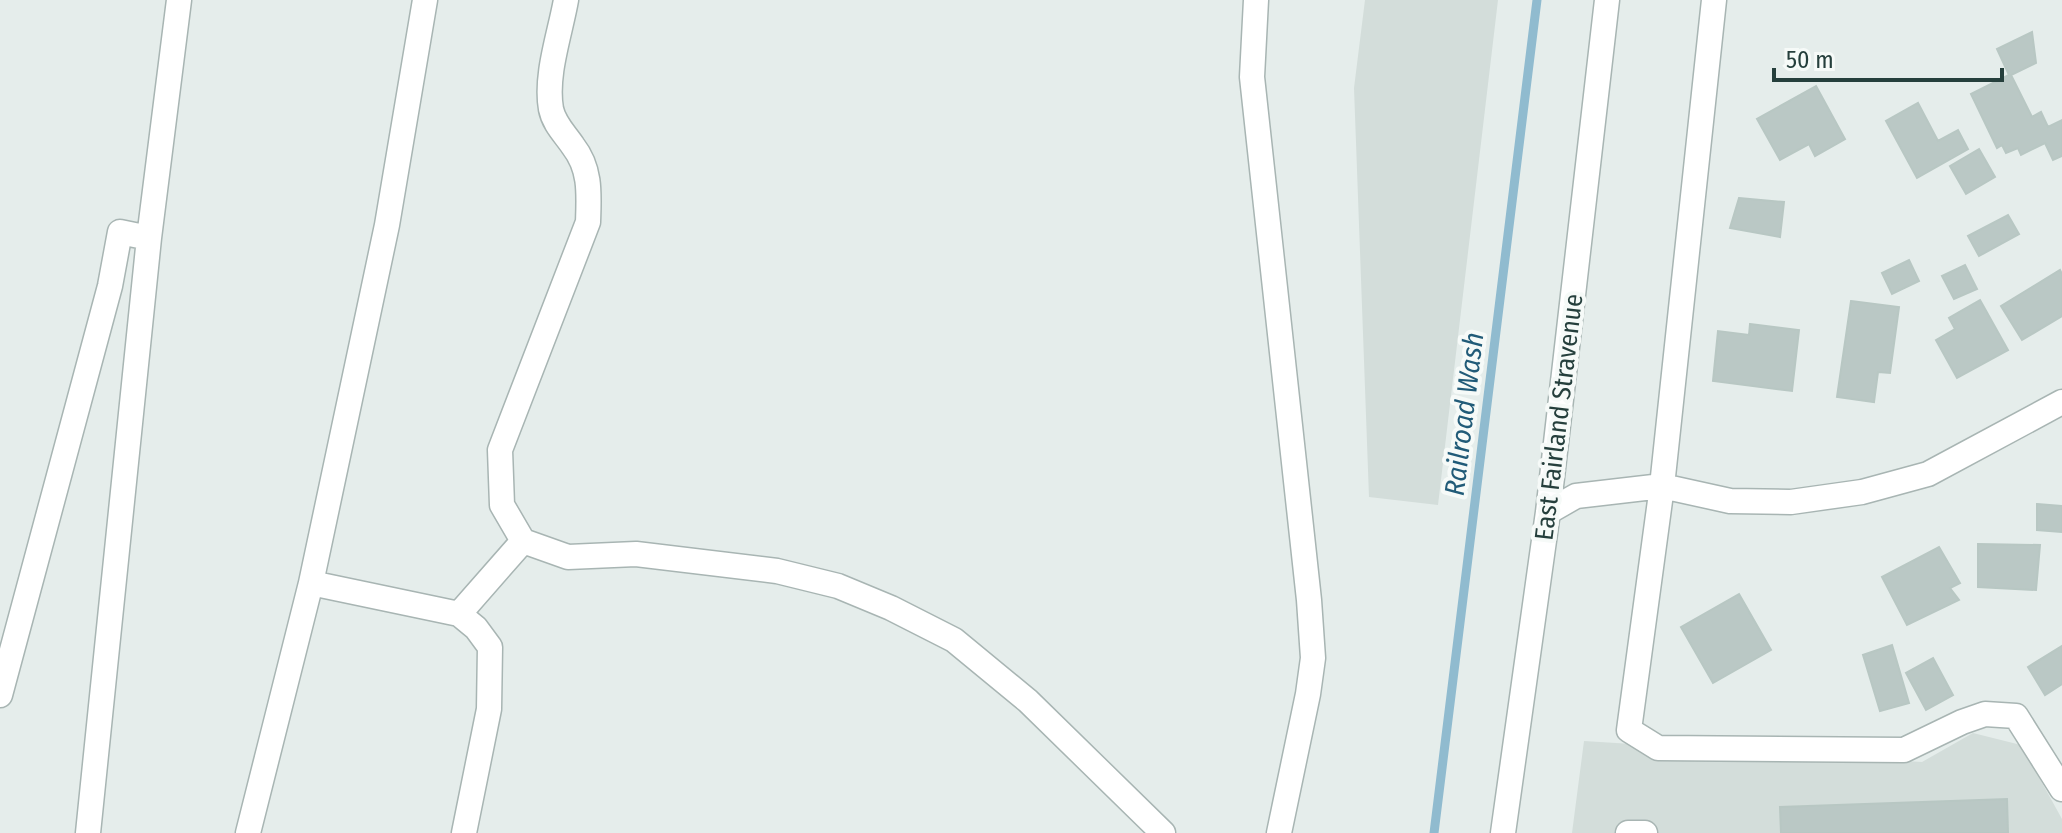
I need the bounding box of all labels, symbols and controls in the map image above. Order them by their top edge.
scale bar [1774,32,2002,82]
text: 50 m [1786,46,1834,74]
street label: East Fairland Stravenue [1529,292,1589,542]
water label: Railroad Wash [1438,330,1490,498]

